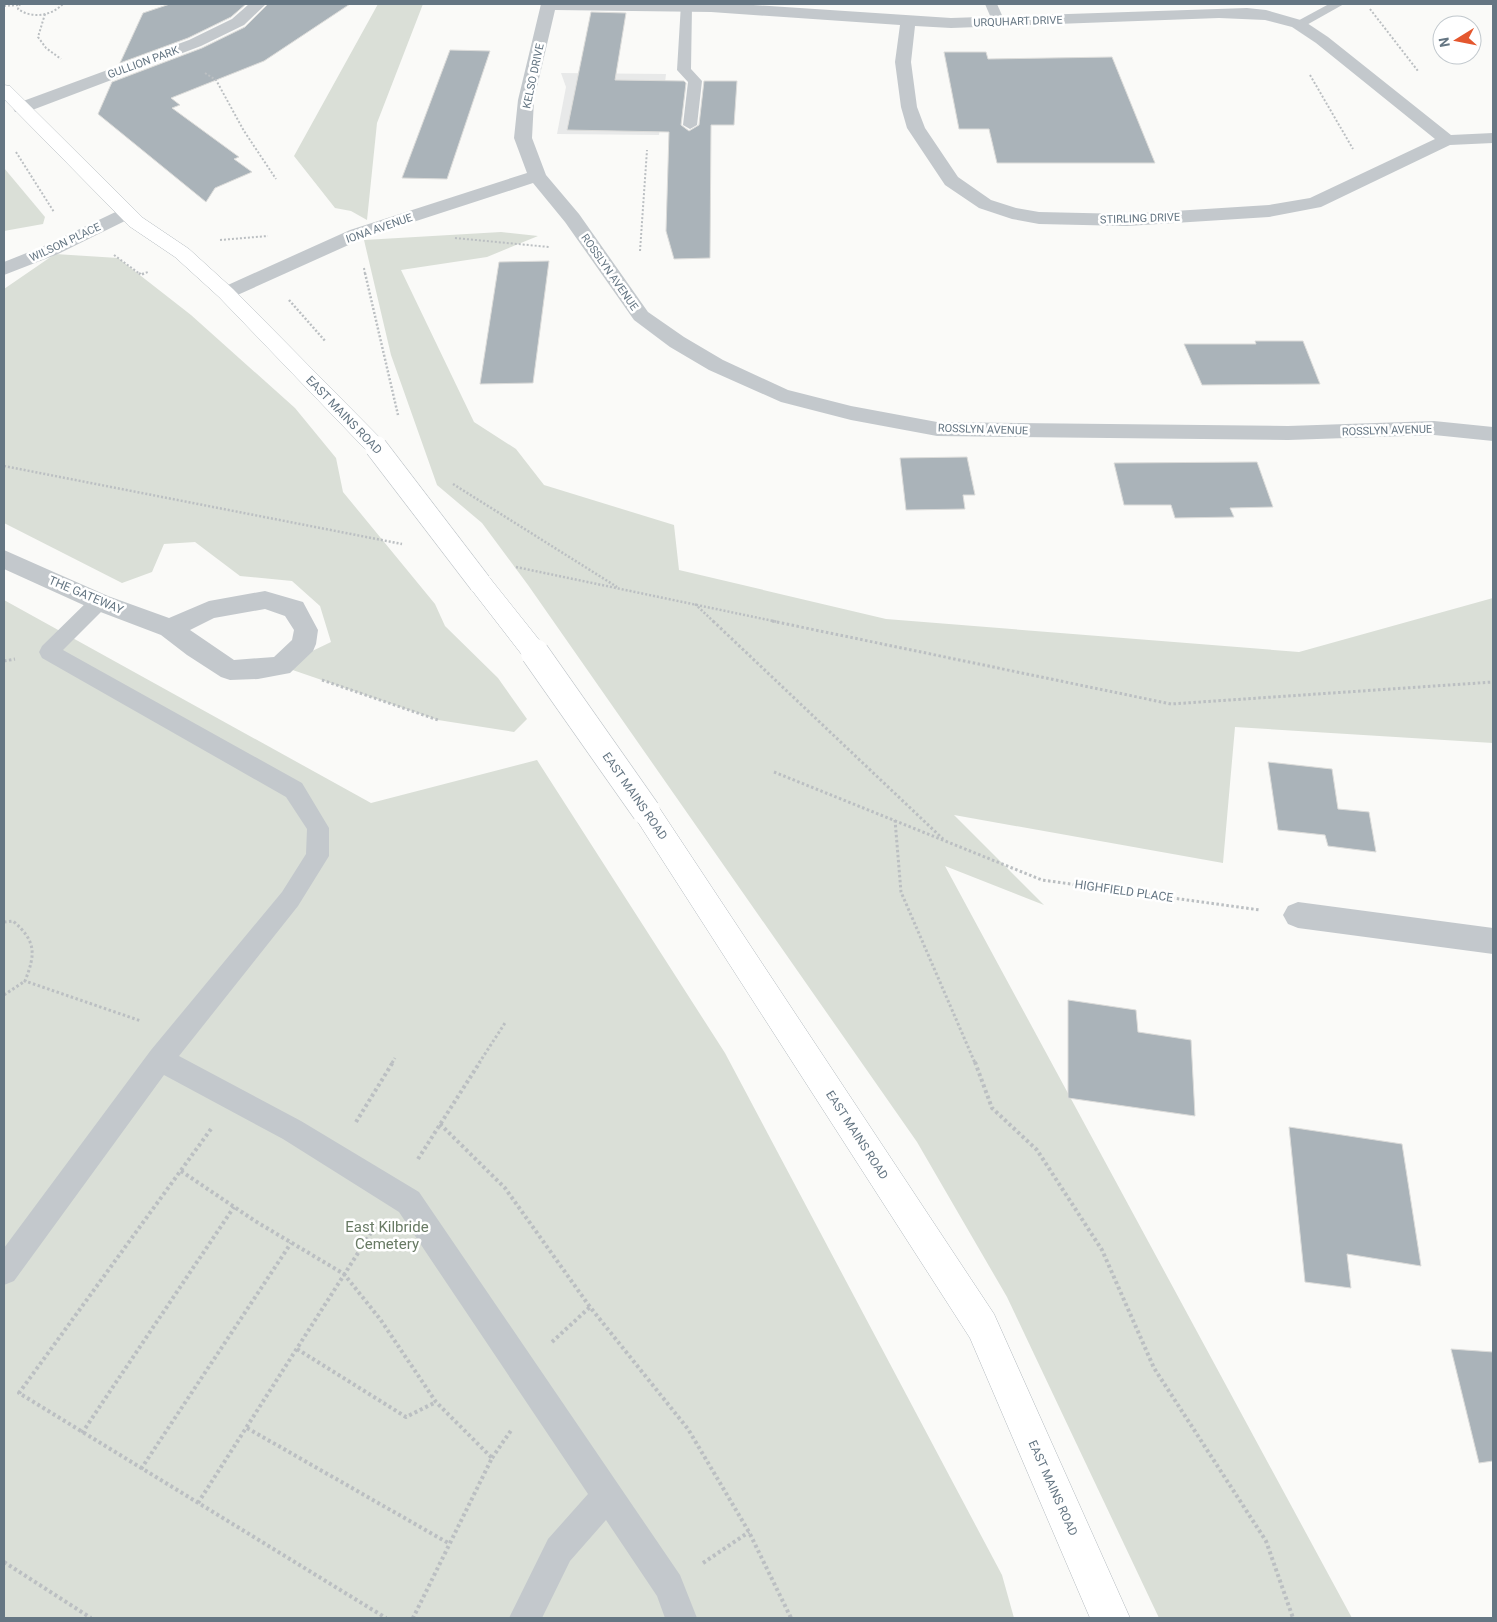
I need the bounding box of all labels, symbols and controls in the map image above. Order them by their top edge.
street label: URQUHART DRIVE [973,13,1063,30]
north arrow [1432,15,1482,65]
text: N [1435,36,1453,49]
street label: KELSO DRIVE [520,42,547,110]
street label: GULLION PARK [106,44,181,81]
street label: IONA AVENUE [344,211,414,246]
street label: STIRLING DRIVE [1100,211,1180,226]
street label: WILSON PLACE [28,220,103,265]
street label: ROSSLYN AVENUE [578,232,641,313]
street label: EAST MAINS ROAD [303,373,385,457]
street label: ROSSLYN AVENUE [938,421,1028,438]
street label: ROSSLYN AVENUE [1342,422,1432,439]
street label: THE GATEWAY [47,573,126,617]
street label: EAST MAINS ROAD [600,750,670,842]
street label: HIGHFIELD PLACE [1074,877,1174,905]
street label: EAST MAINS ROAD [823,1088,891,1182]
park label: East Kilbride Cemetery [345,1218,429,1253]
street label: EAST MAINS ROAD [1026,1438,1080,1538]

